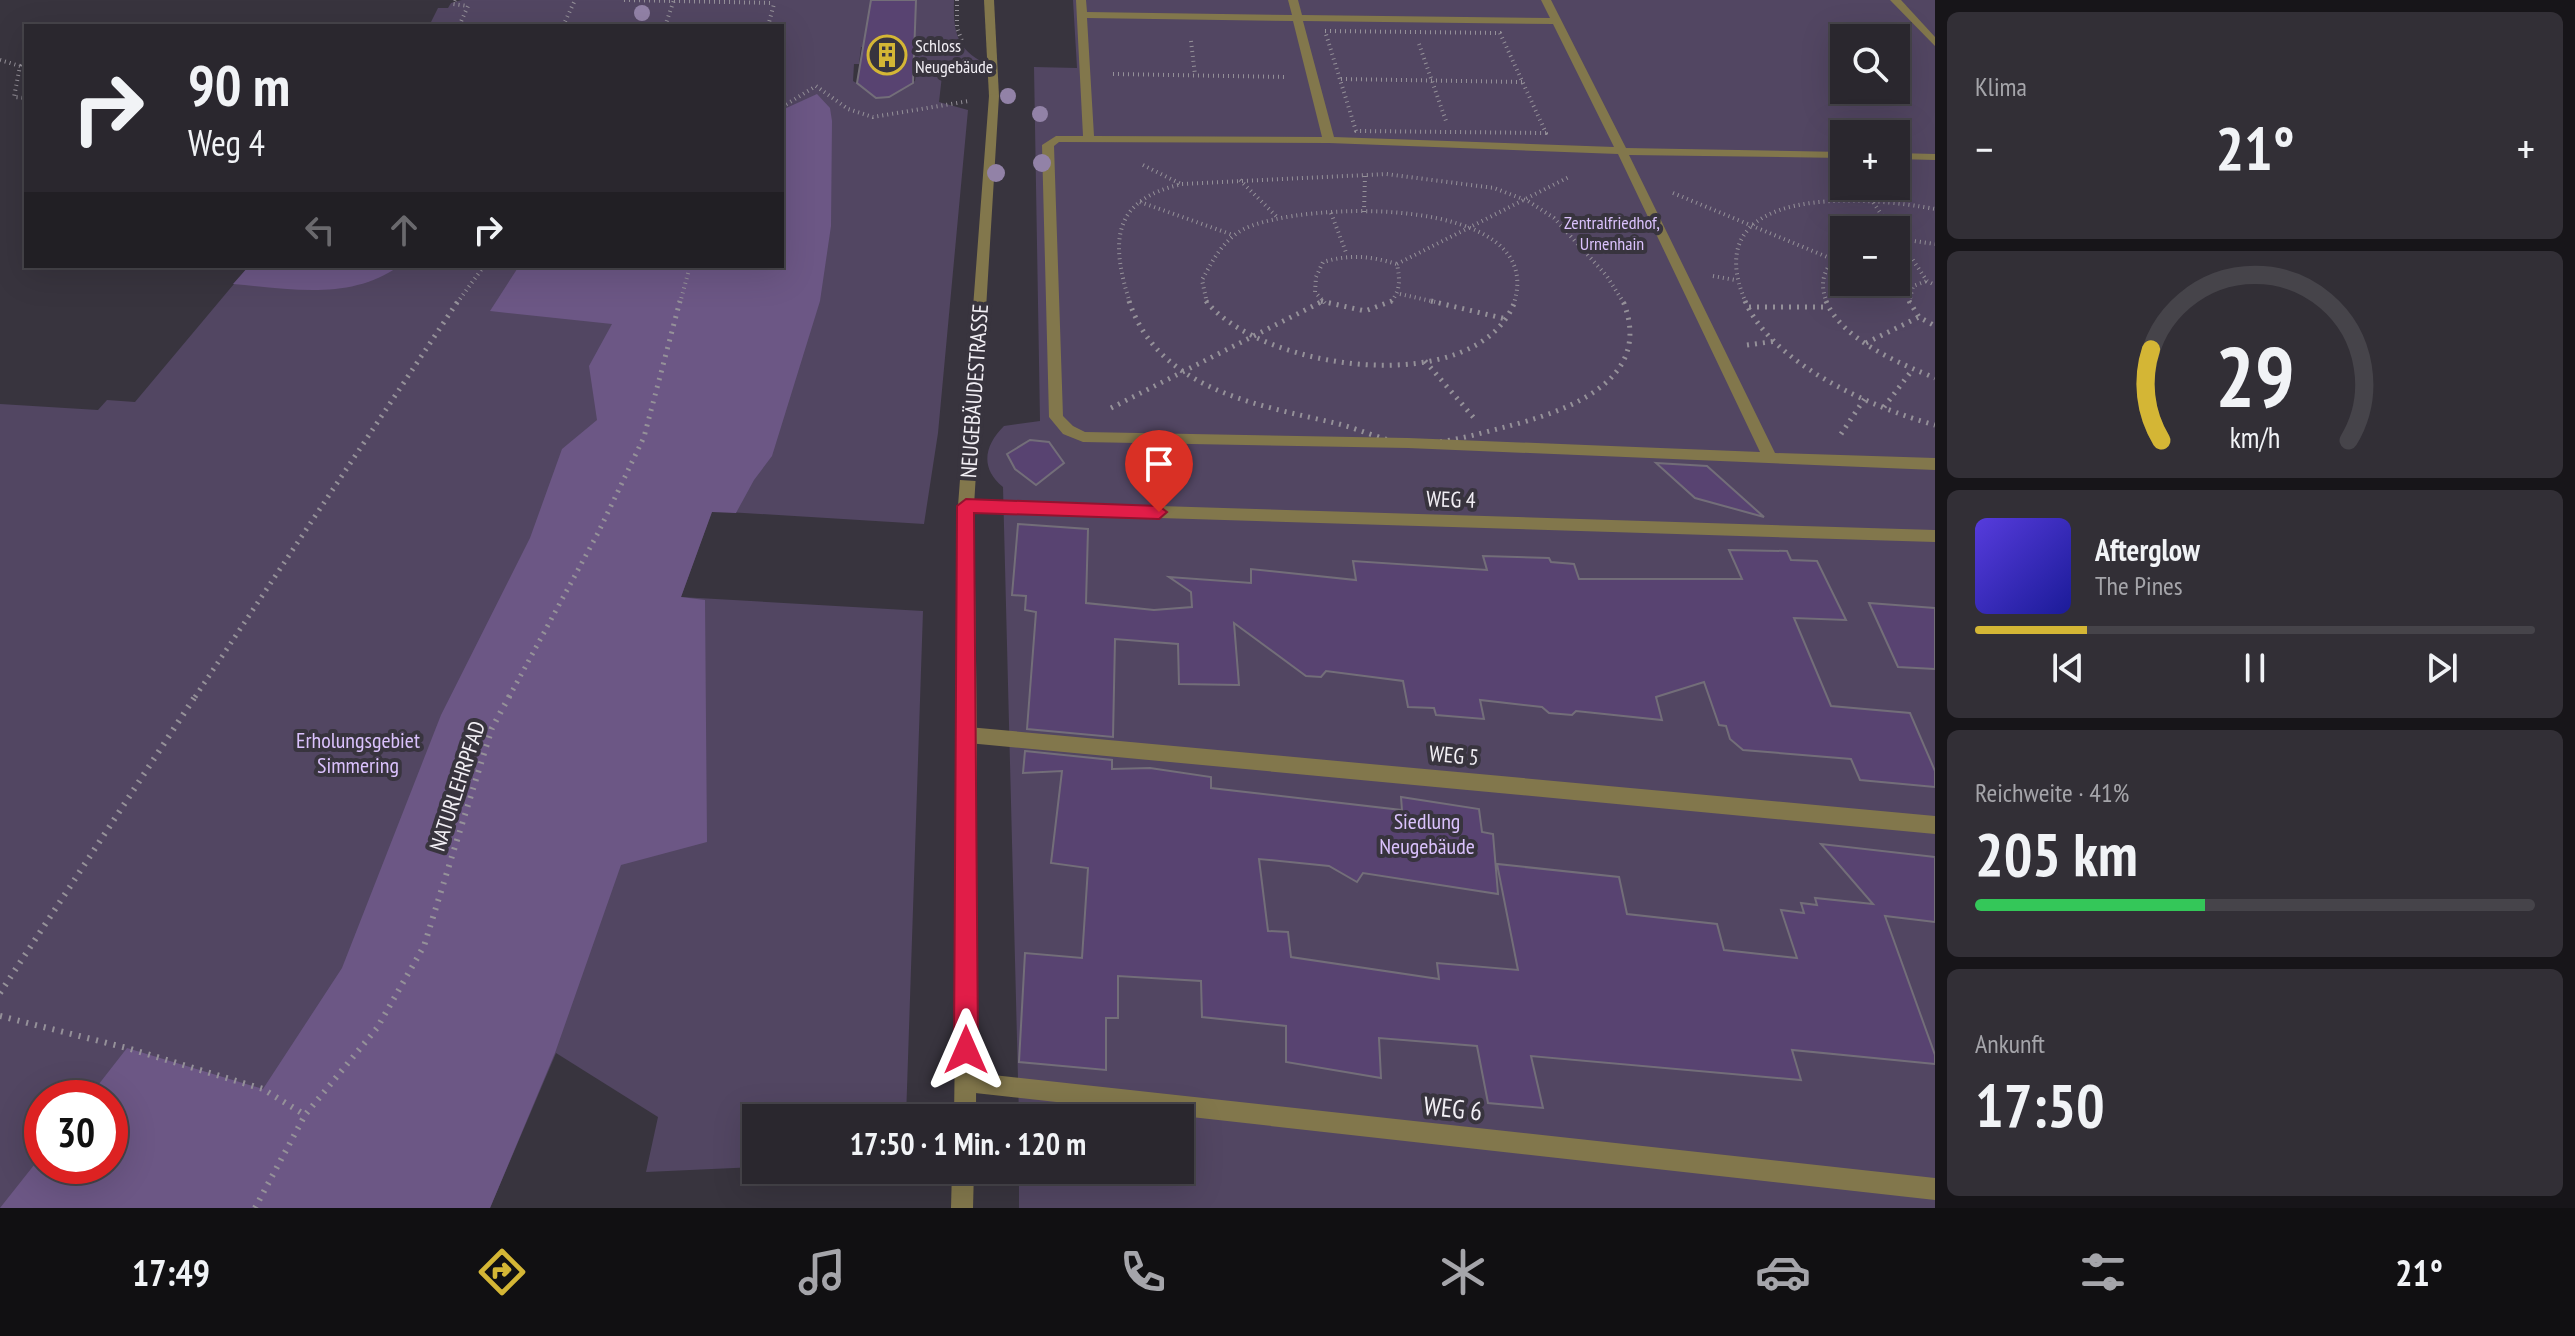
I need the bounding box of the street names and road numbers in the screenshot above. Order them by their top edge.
street label: NEUGEBÄUDESTRASSE [954,303,994,479]
street label: WEG 4 [1426,484,1476,514]
street label: NATURLEHRPFAD [423,718,491,854]
street label: WEG 5 [1428,739,1480,771]
street label: WEG 6 [1422,1089,1484,1127]

